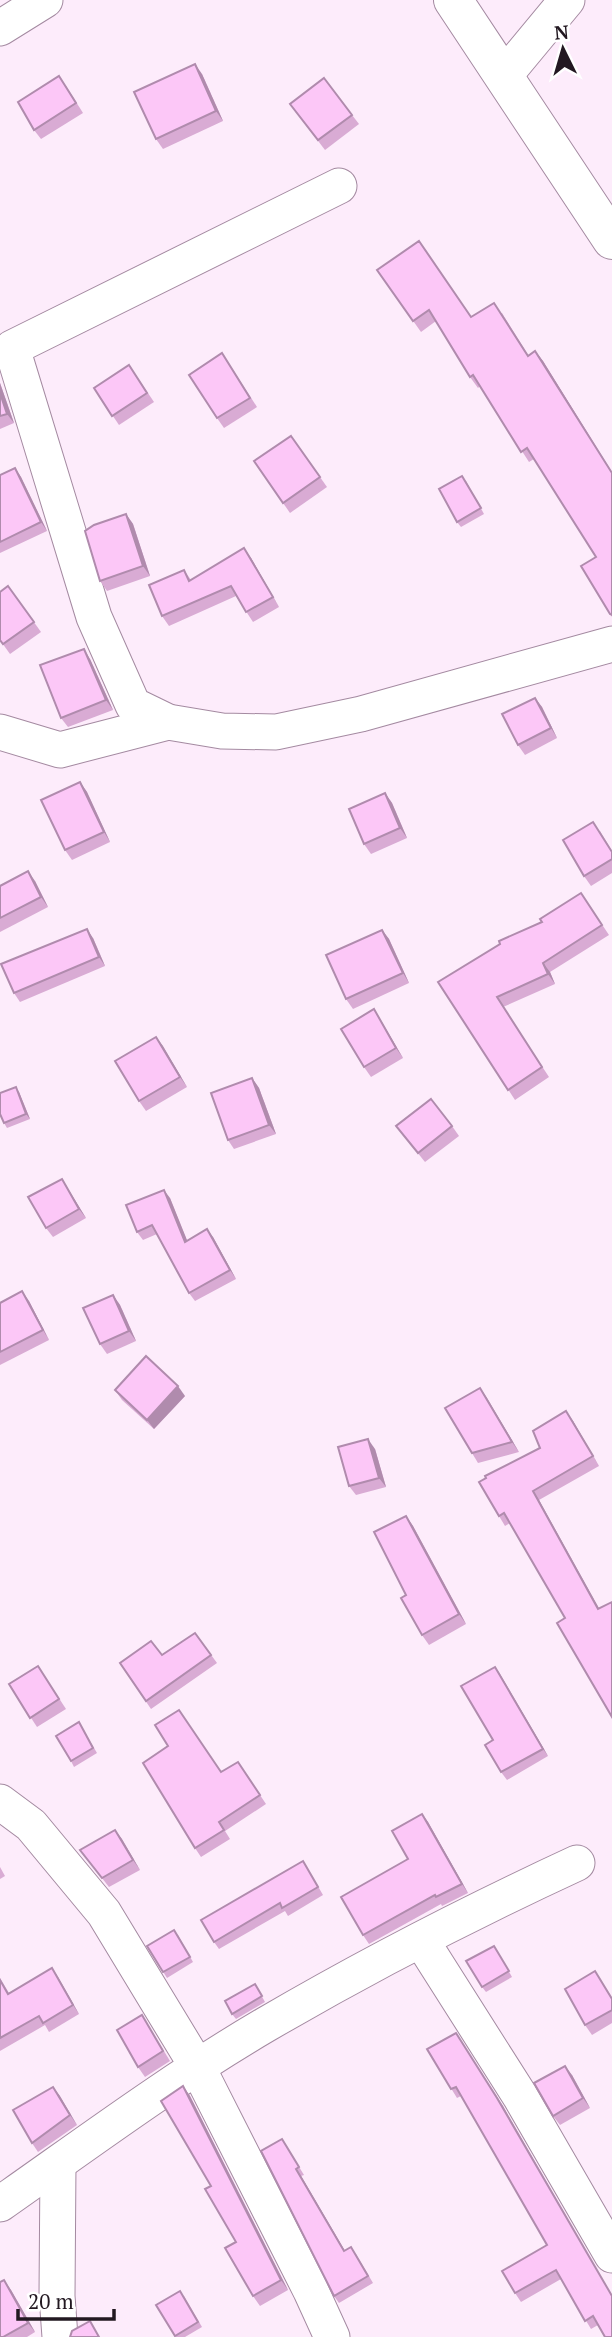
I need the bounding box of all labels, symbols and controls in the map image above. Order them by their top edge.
north arrow [528,14,598,84]
text: N [553,18,570,45]
scale bar [18,2278,114,2322]
text: 20 m [28,2287,74,2315]

